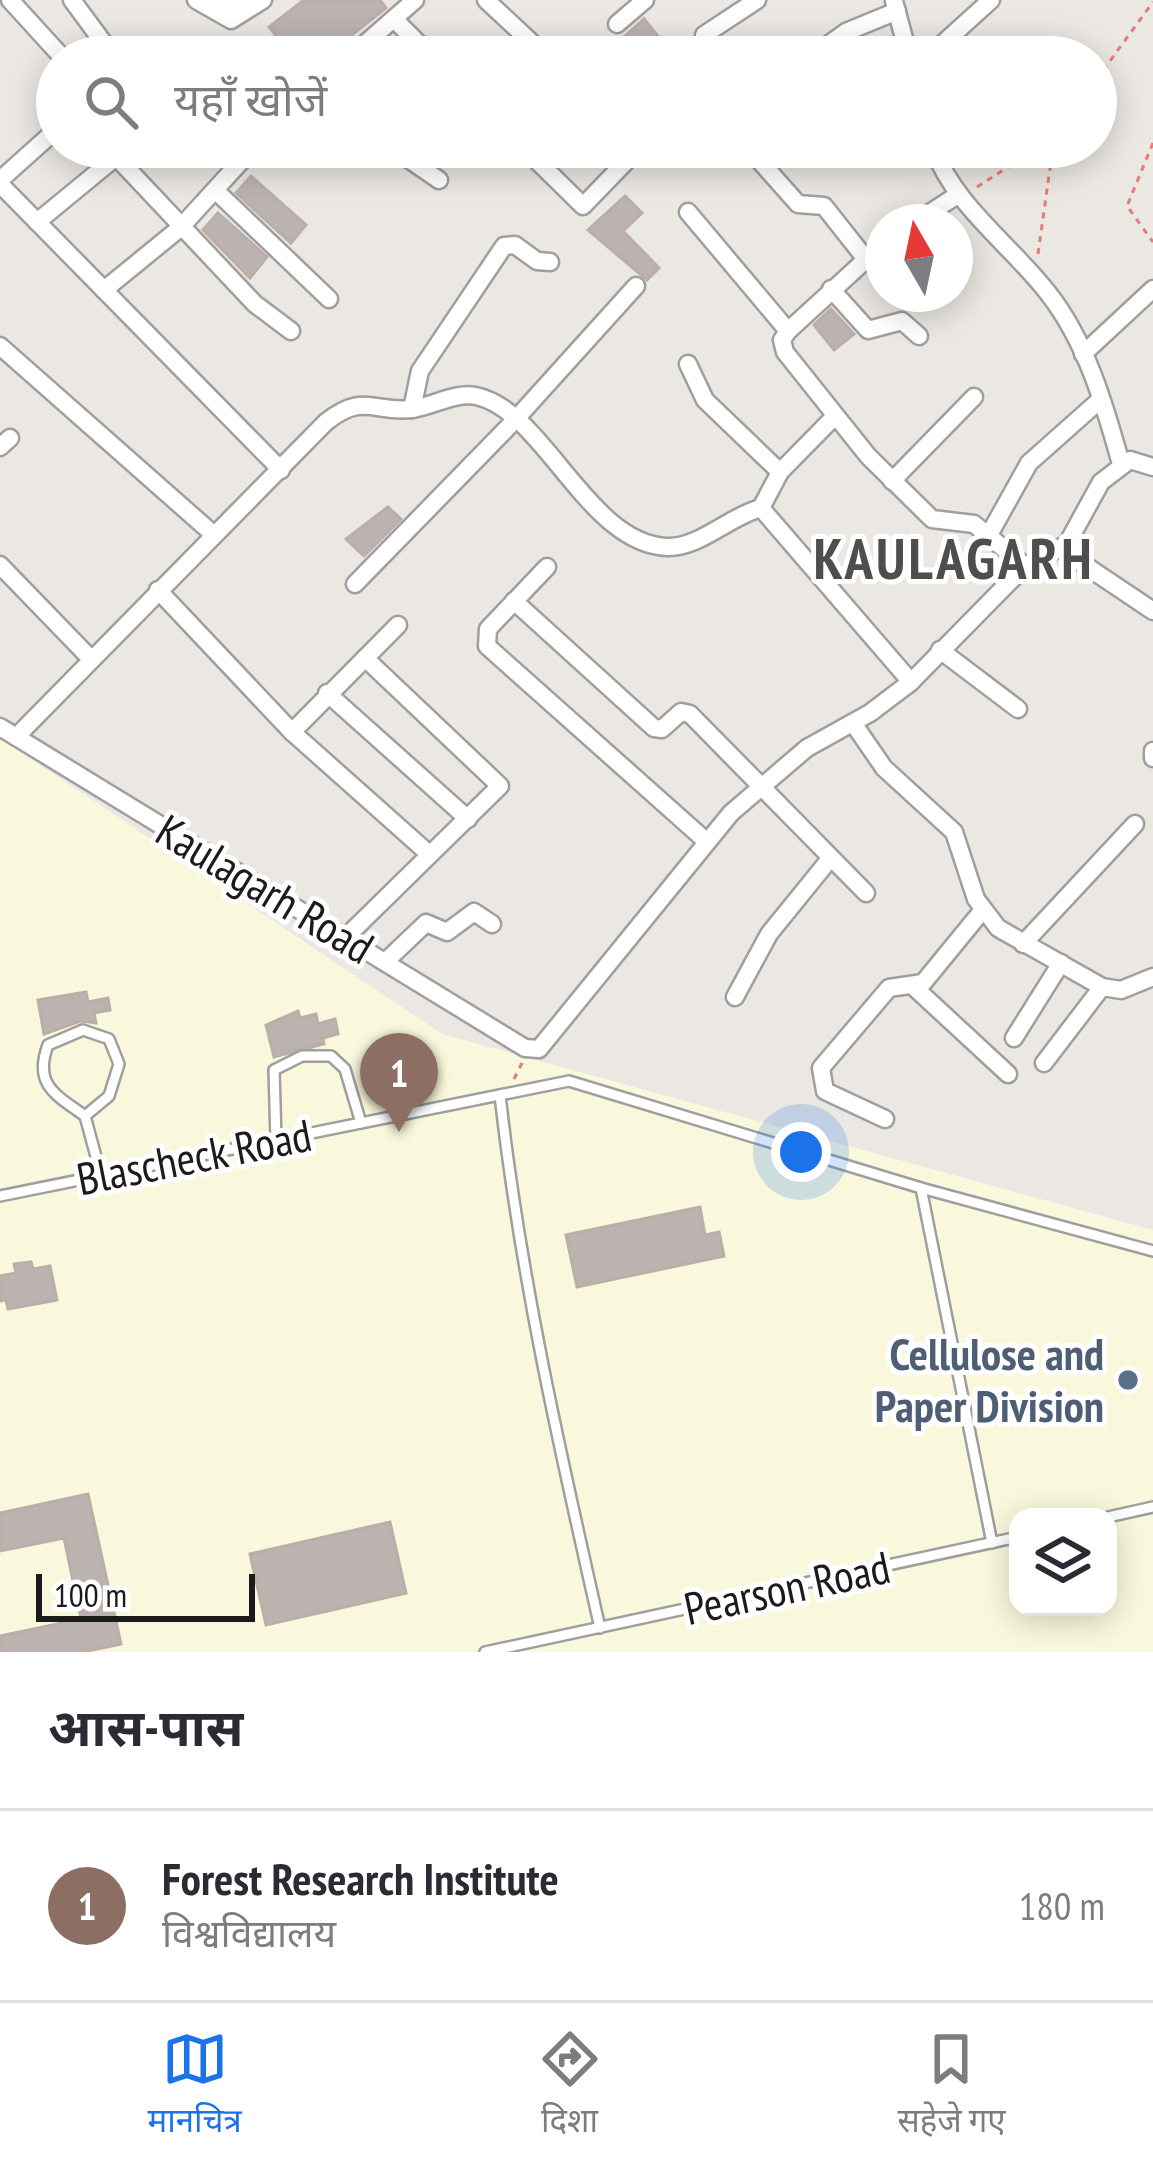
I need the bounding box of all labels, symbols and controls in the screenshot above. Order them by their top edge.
search box [36,36,1117,168]
icon: search [78,69,144,135]
text: यहाँ खोजें [174,70,327,128]
north arrow [865,204,973,312]
district label: KAULAGARH [813,521,1095,595]
street label: Kaulagarh Road [146,801,385,976]
pin: 1 [360,1033,438,1132]
street label: Blascheck Road [72,1105,316,1207]
your location [771,1122,831,1182]
place label: Cellulose and Paper Division [875,1324,1104,1434]
marker: Cellulose and Paper Division [1115,1367,1141,1393]
map controls [1009,1508,1117,1616]
button: layers [1009,1508,1117,1616]
street label: Pearson Road [679,1537,895,1637]
scale bar [36,1568,255,1621]
text: 100 m [54,1573,127,1616]
text: आस-पास [48,1694,243,1760]
text: Forest Research Institute [162,1849,559,1907]
text: 1 [78,1880,96,1931]
text: 180 m [1019,1880,1105,1931]
text: विश्वविद्यालय [162,1907,336,1958]
tab: मानचित्र [147,2026,242,2145]
tab: दिशा [537,2026,603,2145]
tab: सहेजे गए [897,2026,1006,2145]

